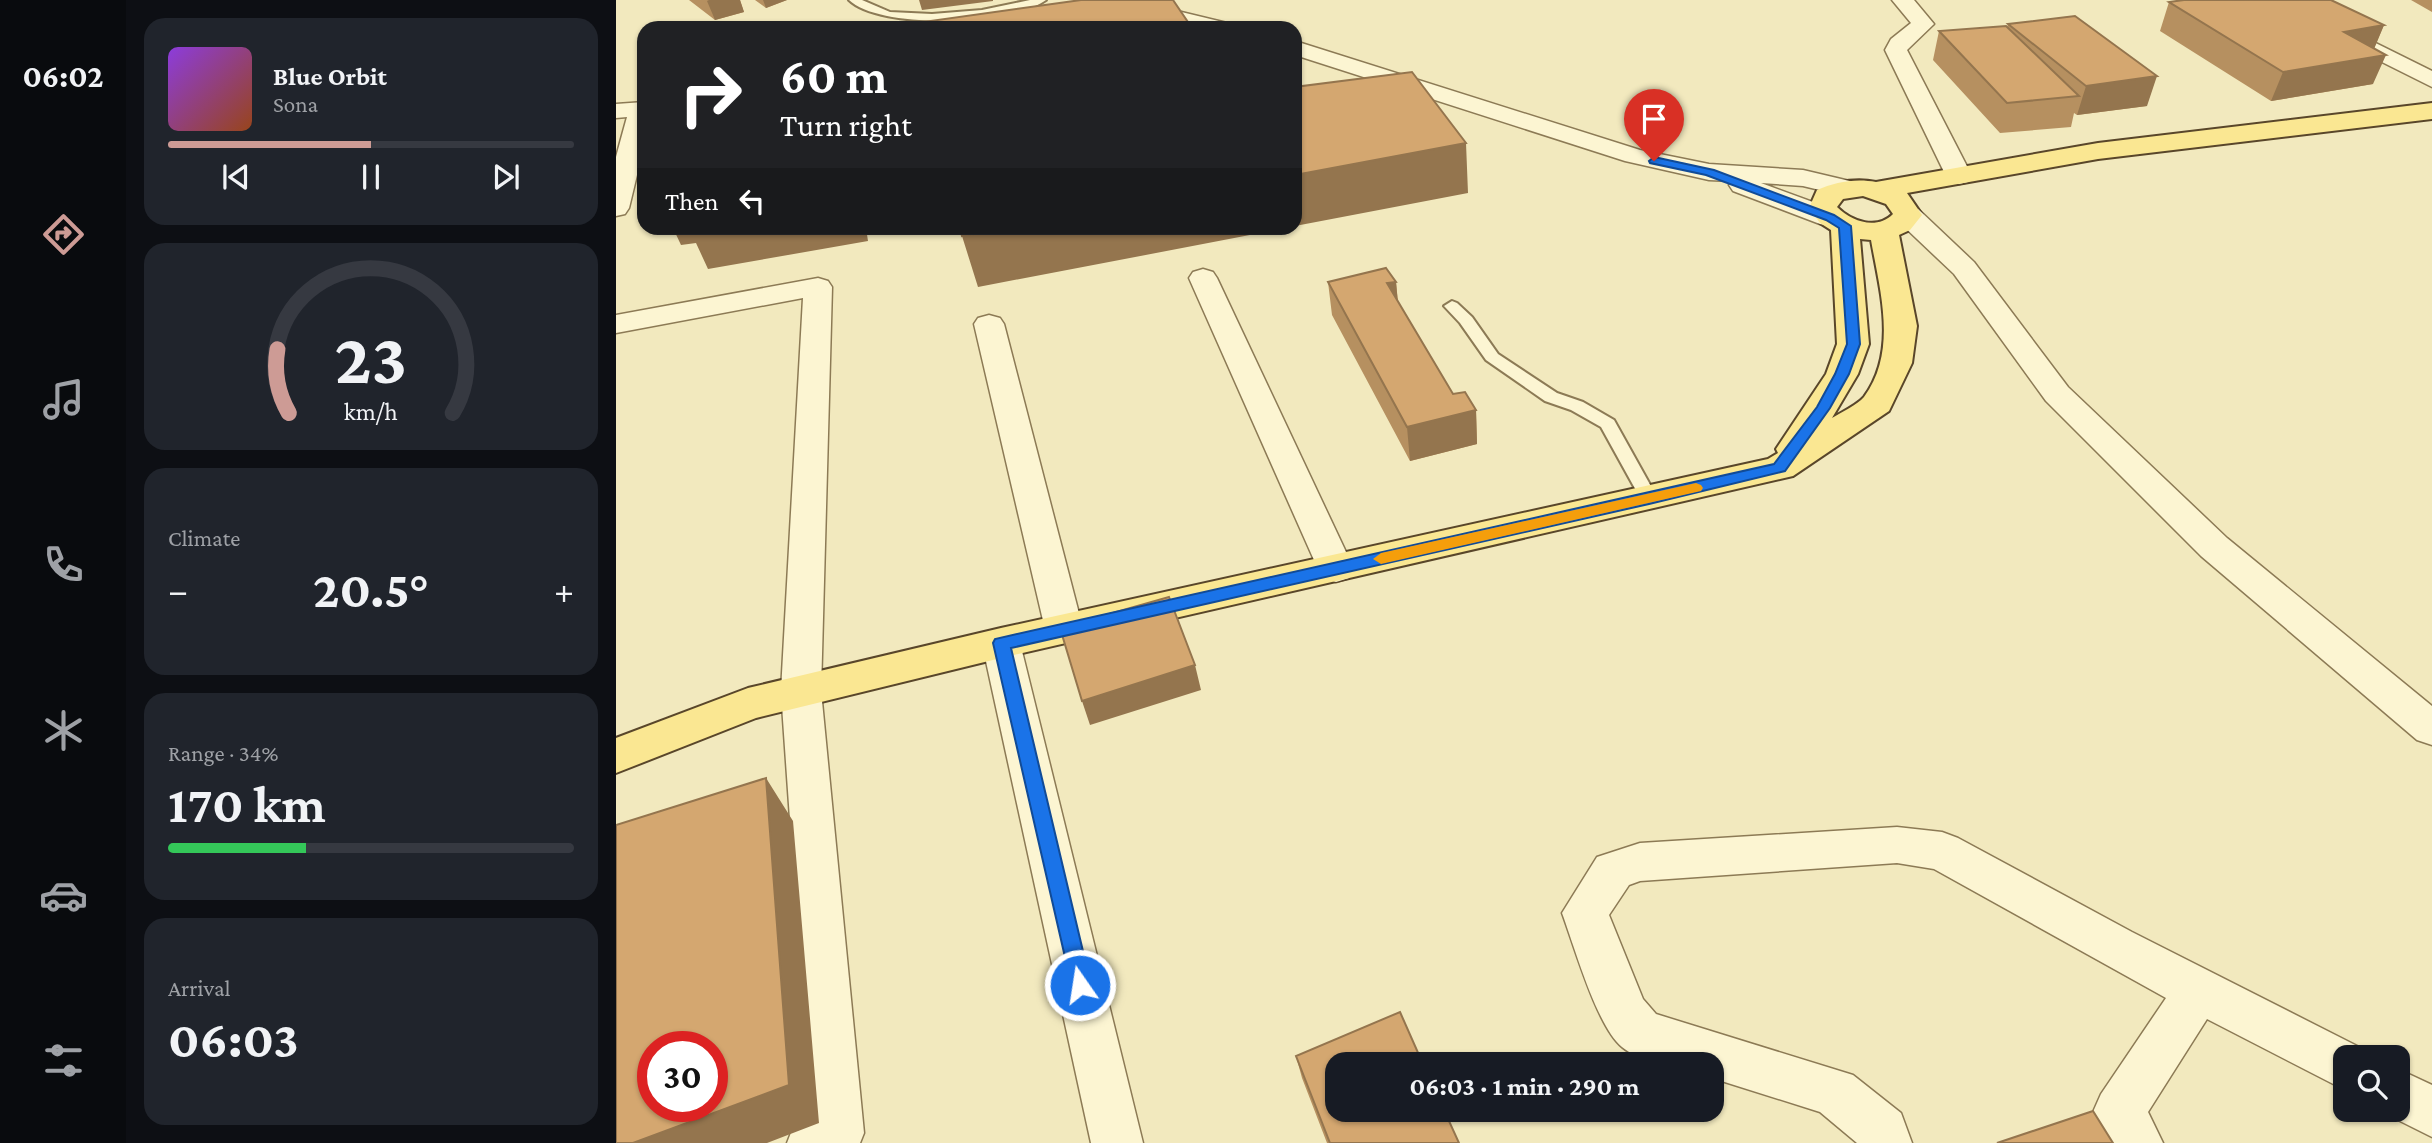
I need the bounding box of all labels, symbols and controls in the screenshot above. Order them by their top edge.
icon: right [665,49,756,140]
text: 60 m [780,49,887,104]
text: 06:02 [22,58,104,94]
text: Blue Orbit [273,62,387,91]
pin [1624,89,1684,161]
text: Sona [273,91,318,117]
icon: arrive [1635,100,1673,138]
text: Turn right [780,107,912,143]
icon: previous [217,158,255,196]
icon: pause [352,158,390,196]
icon: next [487,158,525,196]
icon: left [733,182,771,220]
text: Then [665,187,719,216]
icon: directions [39,210,88,259]
text: 23 [335,318,407,399]
icon: music [39,375,88,424]
text: km/h [344,397,398,424]
text: Climate [168,525,240,551]
icon: phone [39,540,88,589]
text: 20.5° [313,560,429,618]
text: − [168,569,188,611]
text: + [554,569,574,611]
icon: climate [39,706,88,755]
text: Range · 34% [168,740,279,766]
text: 170 km [168,775,326,833]
icon: car [39,871,88,920]
position arrow [1043,948,1117,1022]
text: Arrival [168,975,231,1001]
text: 06:03 [168,1010,299,1068]
speed limit sign: 30 [637,1031,728,1122]
icon: filters [39,1036,88,1085]
map controls [2333,1045,2410,1122]
button: search [2333,1045,2410,1122]
text: 06:03 · 1 min · 290 m [1410,1072,1639,1101]

